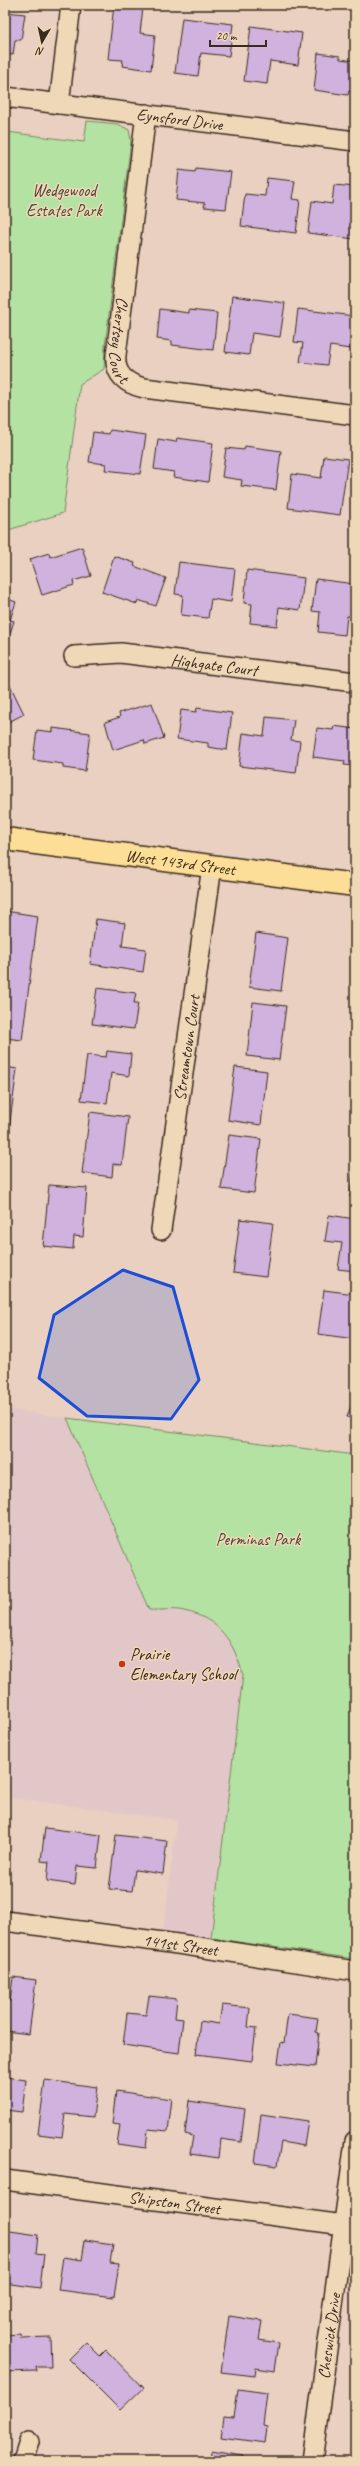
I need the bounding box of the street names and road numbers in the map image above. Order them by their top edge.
street label: Eynsford Drive [135,104,225,135]
street label: Chertsey Court [104,296,134,390]
street label: Highgate Court [170,649,261,681]
street label: West 143rd Street [124,845,239,880]
street label: Streamtown Court [169,991,205,1102]
street label: 141st Street [142,1930,222,1961]
street label: Shipston Street [127,2187,224,2220]
street label: Cheswick Drive [313,2291,346,2380]

